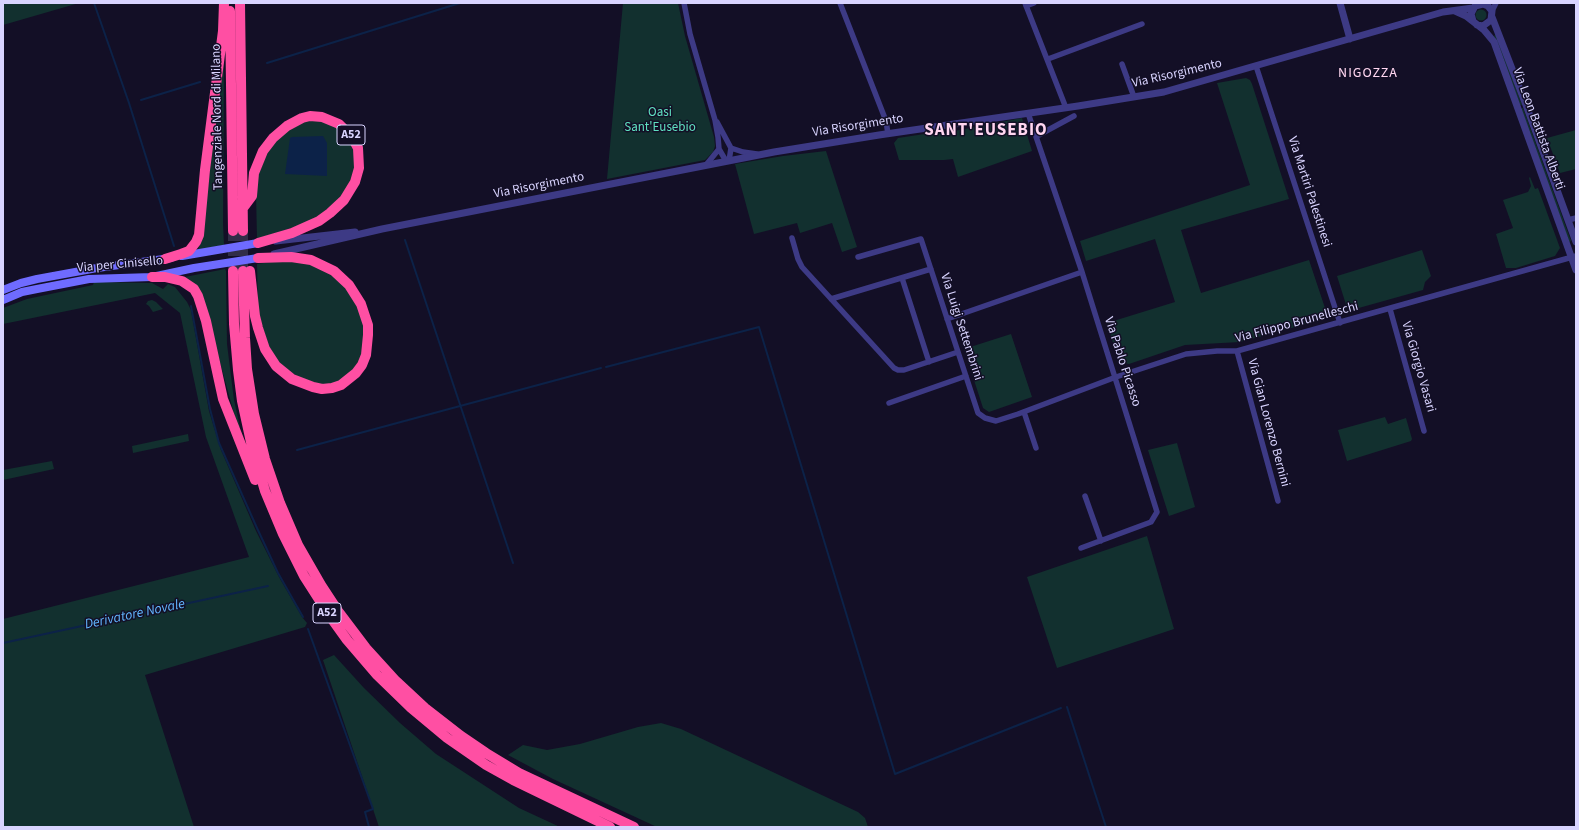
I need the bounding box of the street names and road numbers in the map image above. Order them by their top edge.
street label: Tangenziale Nord di Milano [209,44,227,190]
street label: Via Risorgimento [1130,56,1224,92]
street label: Via Leon Battista Alberti [1509,66,1567,192]
street label: Via Risorgimento [811,111,905,141]
road number: A52 [337,125,365,145]
street label: Via Martiri Palestinesi [1284,135,1334,249]
street label: Via Risorgimento [492,170,586,202]
street label: Via per Cinisello [76,253,164,277]
street label: Via Luigi Settembrini [936,271,986,383]
street label: Via Filippo Brunelleschi [1234,299,1360,347]
street label: Via Pablo Picasso [1100,315,1144,409]
street label: Via Giorgio Vasari [1398,320,1438,414]
street label: Via Gian Lorenzo Bernini [1243,357,1293,489]
road number: A52 [313,603,341,623]

